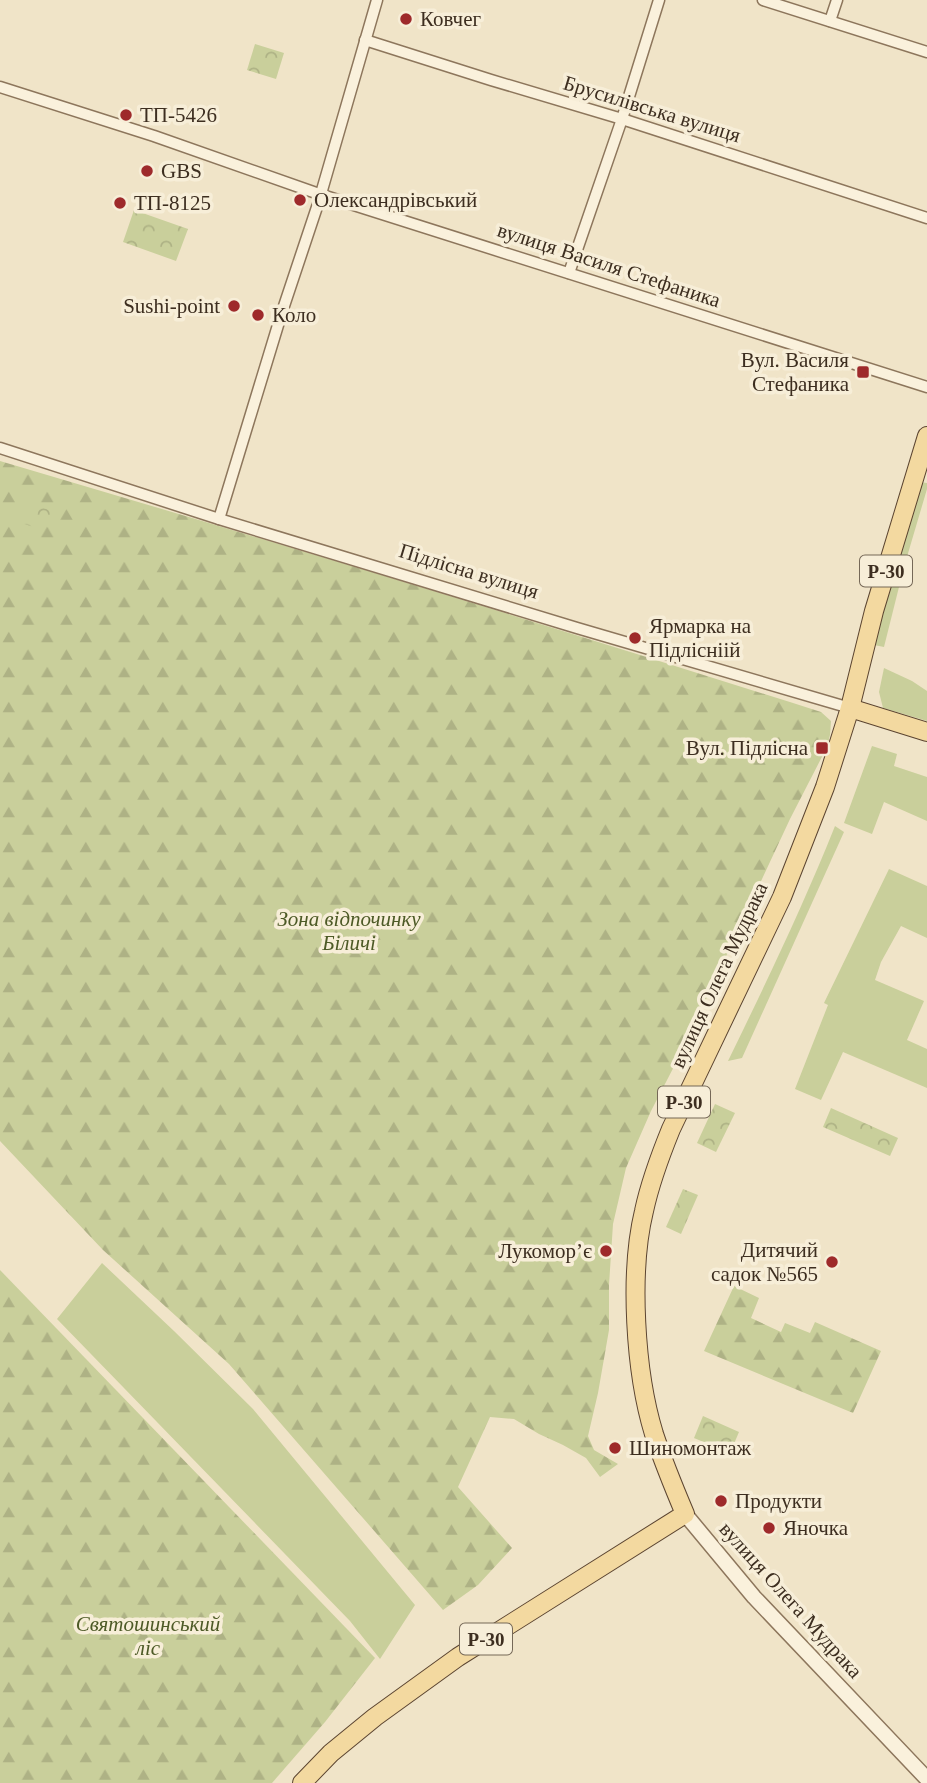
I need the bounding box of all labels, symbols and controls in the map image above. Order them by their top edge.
place label: Ковчег [420,7,481,31]
marker: Ковчег [398,11,414,27]
street label: Брусилівська вулиця [560,71,744,147]
place label: ТП-5426 [140,103,217,127]
marker: ТП-5426 [118,107,134,123]
place label: GBS [161,159,202,183]
marker: GBS [139,163,155,179]
place label: Олександрівський [314,188,477,212]
place label: ТП-8125 [134,191,211,215]
marker: Олександрівський [292,192,308,208]
marker: ТП-8125 [112,195,128,211]
street label: вулиця Василя Стефаника [494,218,724,313]
place label: Sushi-point [123,294,220,318]
marker: Sushi-point [226,298,242,314]
place label: Коло [272,303,316,327]
marker: Коло [250,307,266,323]
place label: Вул. Василя Стефаника [741,348,850,396]
marker: Вул. Василя Стефаника [855,364,871,380]
street label: Підлісна вулиця [396,538,542,604]
road number: Р-30 [860,556,912,586]
place label: Ярмарка на Підлісніій [649,614,752,662]
marker: Ярмарка на Підлісніій [627,630,643,646]
place label: Вул. Підлісна [686,736,809,760]
marker: Вул. Підлісна [814,740,830,756]
street label: вулиця Олега Мудрака [665,878,773,1072]
park label: Зона відпочинку Біличі [277,907,421,955]
road number: Р-30 [658,1086,710,1118]
place label: Дитячий садок №565 [711,1238,818,1286]
place label: Лукомор’є [498,1239,592,1263]
marker: Лукомор’є [598,1243,614,1259]
marker: Дитячий садок №565 [824,1254,840,1270]
place label: Шиномонтаж [629,1436,752,1460]
marker: Шиномонтаж [607,1440,623,1456]
place label: Продукти [735,1489,822,1513]
marker: Продукти [713,1493,729,1509]
place label: Яночка [783,1516,849,1540]
street label: вулиця Олега Мудрака [715,1517,868,1684]
marker: Яночка [761,1520,777,1536]
park label: Святошинський ліс [76,1612,221,1660]
road number: Р-30 [460,1624,512,1654]

